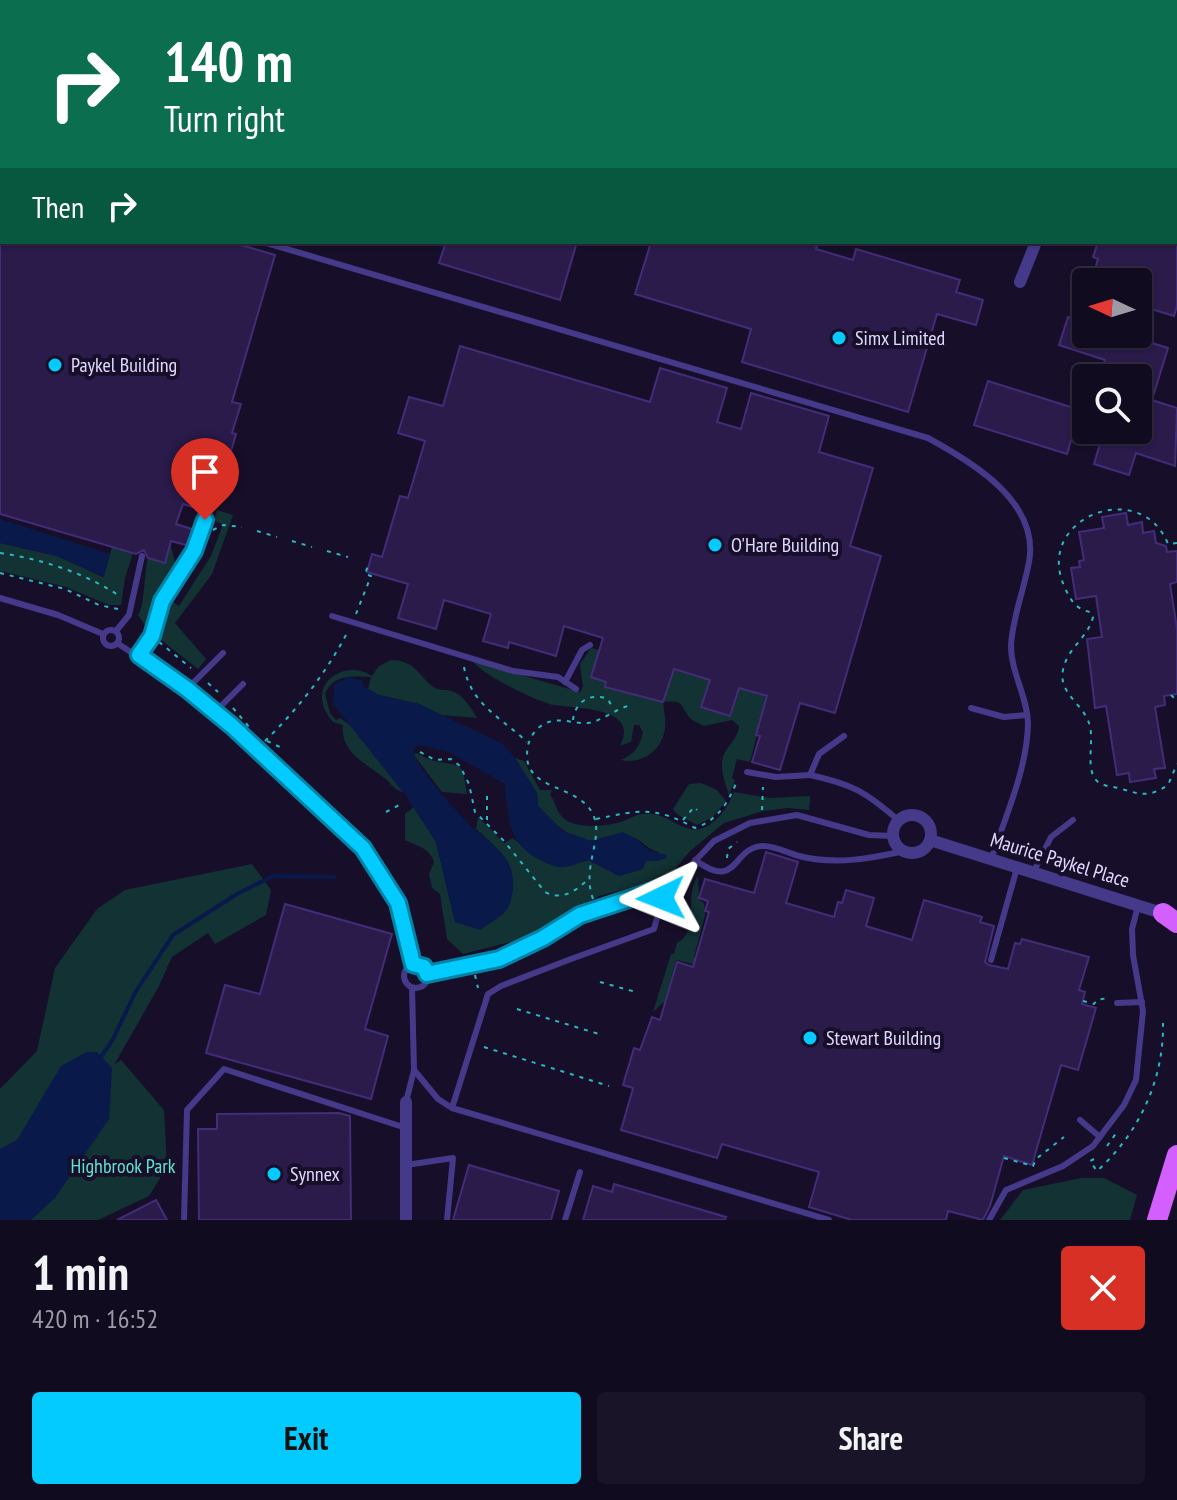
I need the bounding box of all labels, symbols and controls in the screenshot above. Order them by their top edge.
text: 140 m [164,25,293,97]
icon: right [32,32,136,136]
text: Turn right [164,95,285,142]
icon: right [100,184,144,228]
text: Then [32,187,84,226]
north arrow [1072,268,1152,348]
map controls [1072,268,1152,444]
place label: Simx Limited [855,325,945,351]
marker: Simx Limited [830,329,848,347]
place label: Paykel Building [71,352,177,378]
marker: Paykel Building [46,356,64,374]
button: search [1072,364,1152,444]
pin [171,438,239,520]
icon: arrive [183,450,227,494]
place label: O'Hare Building [731,532,839,558]
marker: O'Hare Building [706,536,724,554]
street label: Maurice Paykel Place [987,827,1133,893]
position arrow [619,856,703,940]
place label: Stewart Building [826,1025,941,1051]
marker: Stewart Building [801,1029,819,1047]
park label: Highbrook Park [70,1153,176,1179]
place label: Synnex [290,1161,340,1187]
marker: Synnex [265,1165,283,1183]
text: 1 min [32,1241,129,1303]
button: close [1061,1246,1145,1330]
text: 420 m · 16:52 [32,1302,158,1335]
button: Exit [32,1392,581,1484]
button: Share [597,1392,1145,1484]

